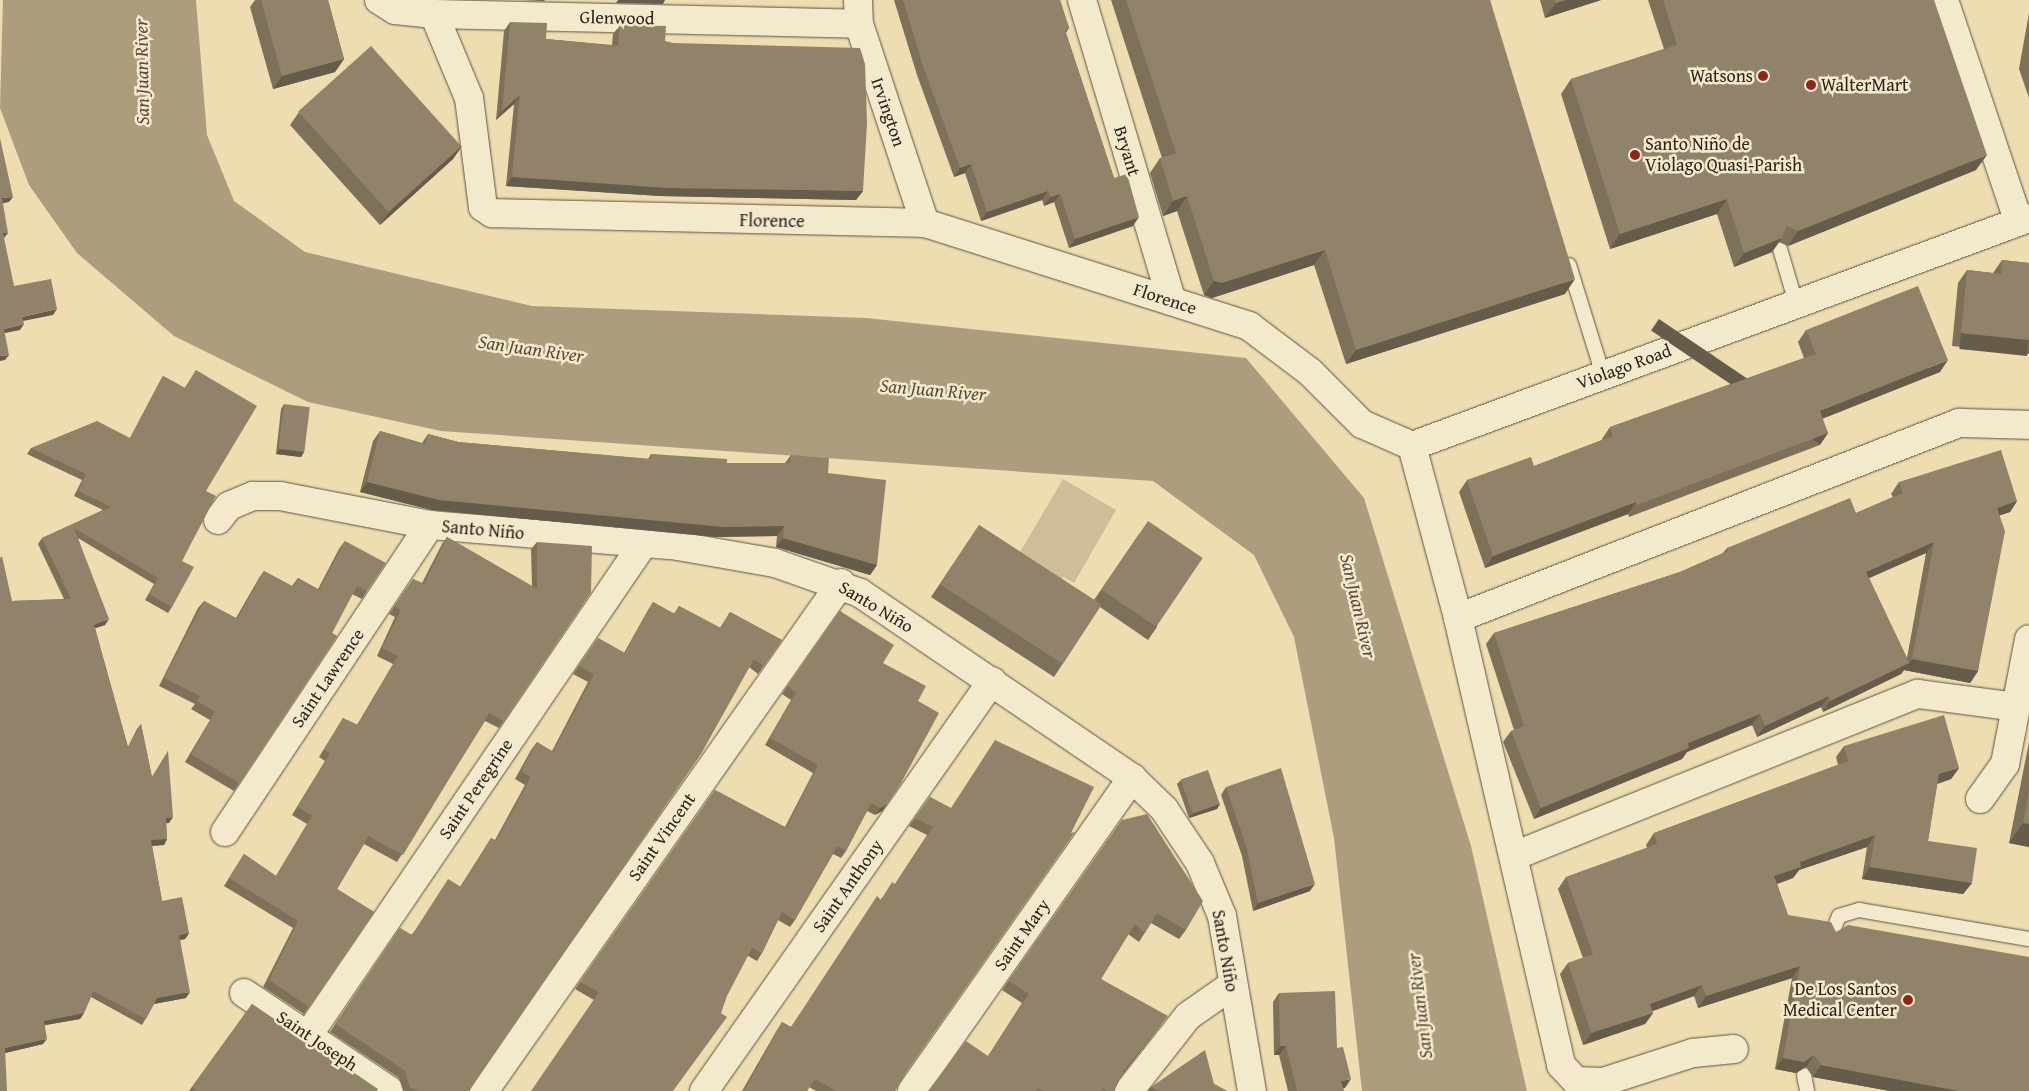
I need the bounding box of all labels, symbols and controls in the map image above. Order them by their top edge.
street label: Glenwood [579,7,655,29]
water label: San Juan River [130,19,154,125]
place label: Watsons [1690,65,1753,87]
marker: Watsons [1757,70,1769,82]
place label: WalterMart [1821,74,1908,96]
street label: Irvington [866,75,910,149]
marker: WalterMart [1805,79,1817,91]
street label: Bryant [1109,123,1145,179]
place label: Santo Niño de Violago Quasi-Parish [1645,134,1802,176]
marker: Santo Niño de Violago Quasi-Parish [1629,149,1641,161]
street label: Florence [739,210,805,232]
street label: Florence [1131,279,1199,319]
water label: San Juan River [477,330,585,368]
street label: Violago Road [1574,340,1674,394]
water label: San Juan River [879,374,987,406]
street label: Santo Niño [441,516,525,544]
water label: San Juan River [1335,552,1381,660]
street label: Santo Niño [835,576,917,638]
street label: Saint Lawrence [287,624,369,732]
street label: Saint Peregrine [434,735,518,843]
street label: Saint Vincent [624,789,700,885]
street label: Saint Anthony [808,835,888,937]
street label: Saint Mary [990,895,1054,975]
street label: Santo Niño [1207,908,1243,994]
water label: San Juan River [1402,952,1438,1060]
place label: De Los Santos Medical Center [1783,979,1897,1022]
marker: De Los Santos Medical Center [1901,993,1915,1007]
street label: Saint Joseph [272,1006,362,1076]

